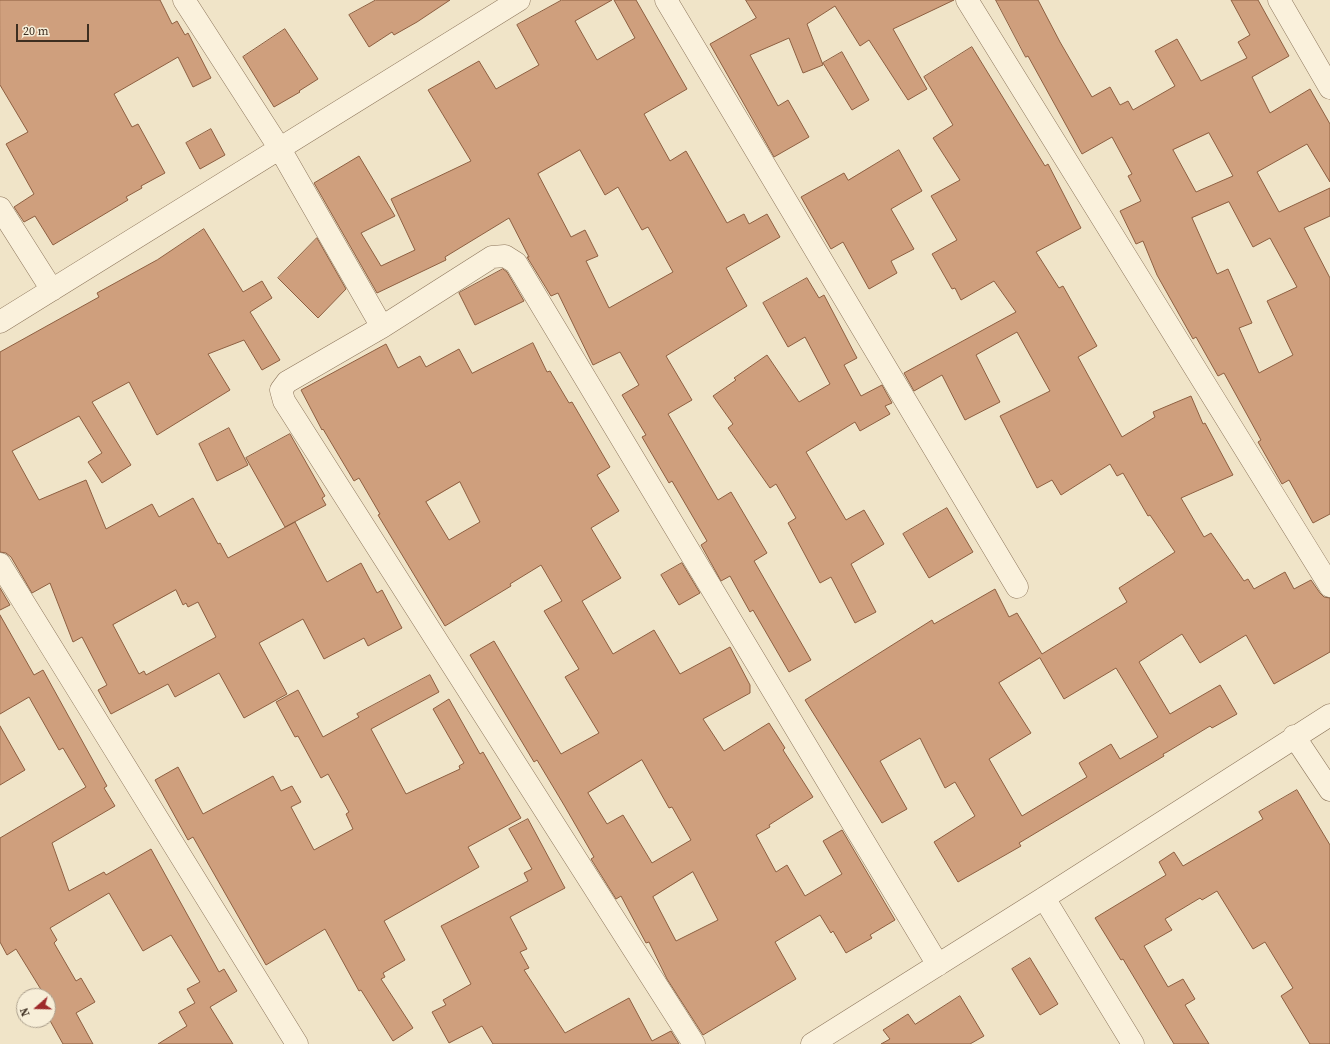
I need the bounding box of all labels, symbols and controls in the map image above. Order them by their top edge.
scale bar [18,16,91,42]
text: 20 m [23,23,49,39]
north arrow [16,988,56,1028]
text: N [17,1006,34,1018]

